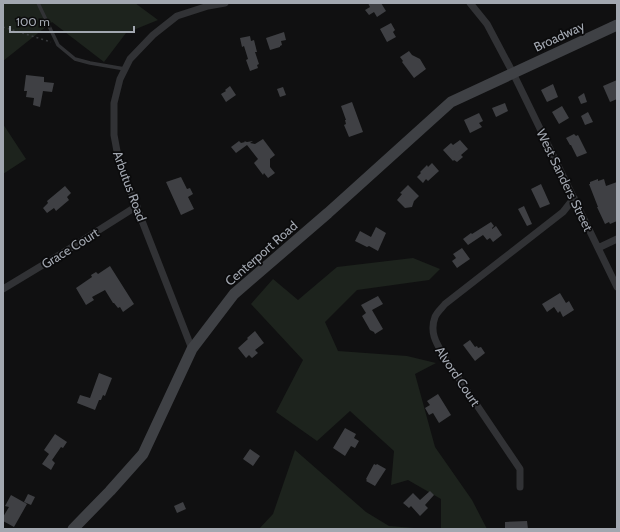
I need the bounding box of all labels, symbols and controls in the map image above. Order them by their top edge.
scale bar [10,8,134,34]
text: 100 m [16,14,50,29]
street label: Broadway [531,17,587,55]
street label: West Sanders Street [533,126,597,234]
street label: Arbutus Road [110,149,150,223]
street label: Centerport Road [222,217,300,289]
street label: Grace Court [38,224,102,272]
street label: Alvord Court [432,343,484,409]

